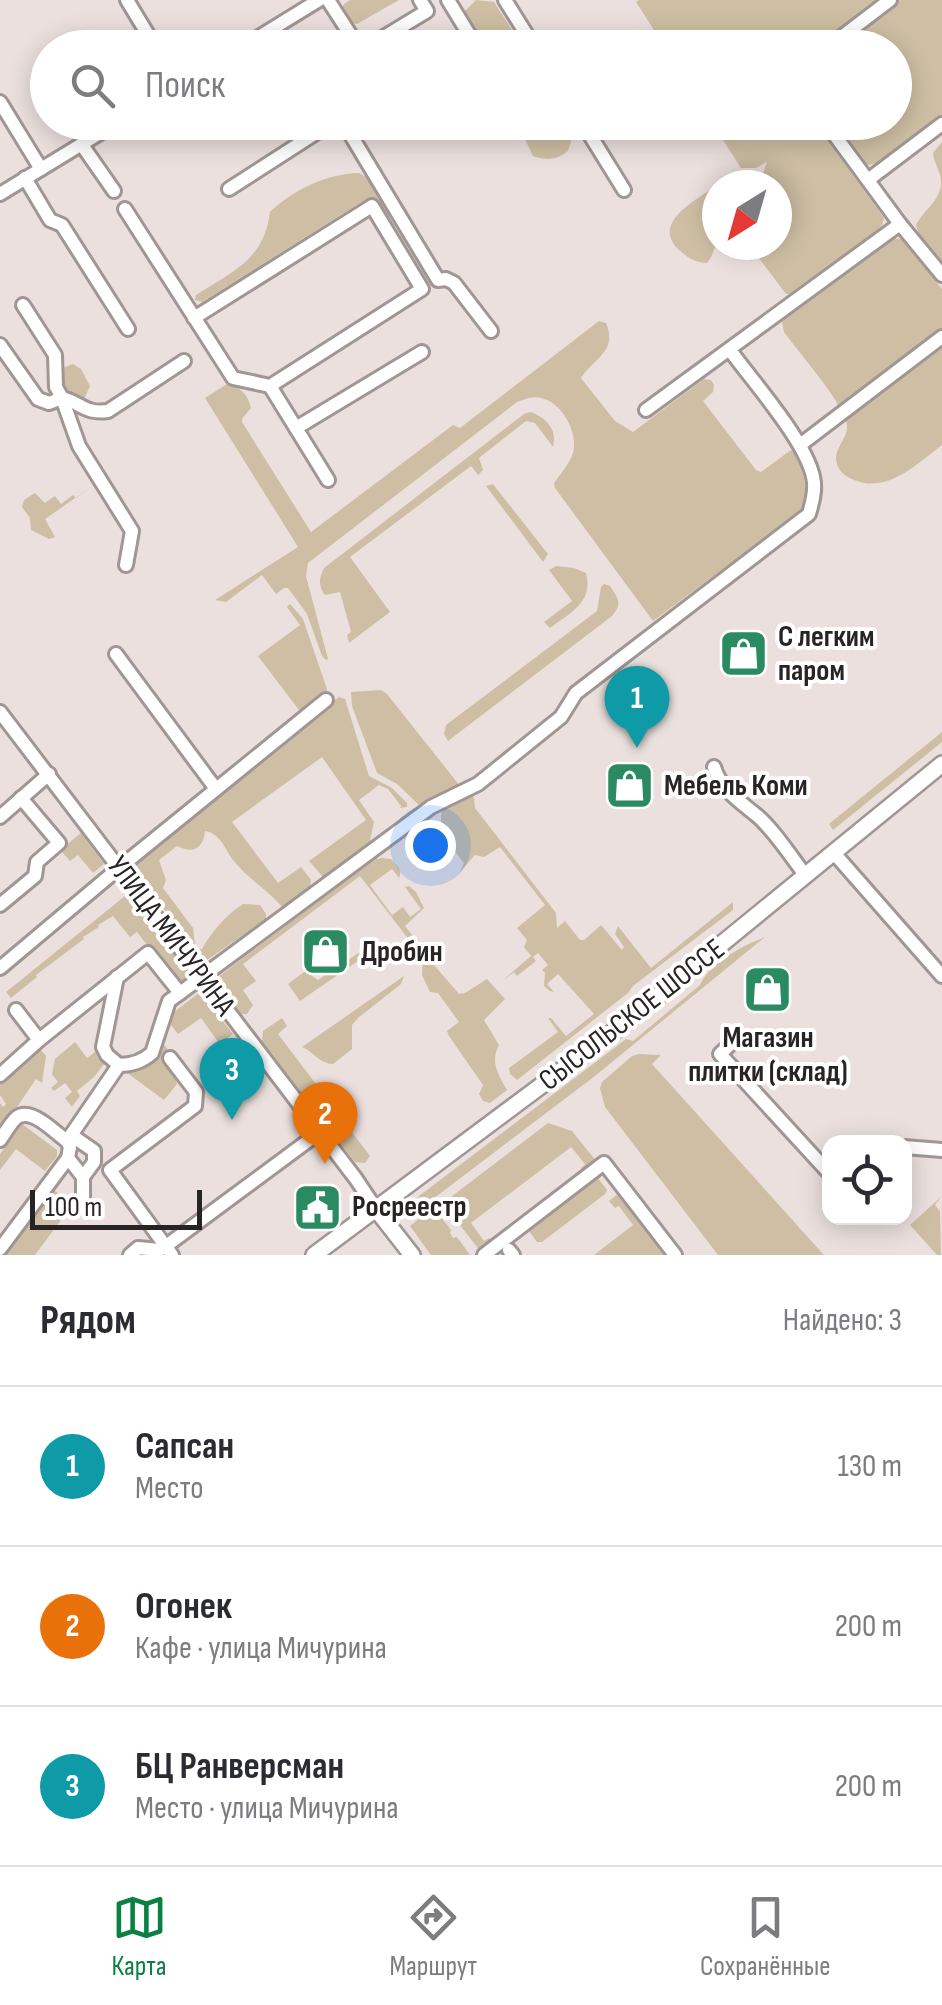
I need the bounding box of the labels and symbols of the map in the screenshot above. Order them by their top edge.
north arrow [702,170,792,260]
place label: С легким паром [778,619,874,689]
shop icon: С легким паром [717,628,769,680]
pin: 1 [604,666,670,748]
shop icon: Мебель Коми [603,760,655,812]
place label: Мебель Коми [664,768,808,804]
your location [405,820,456,871]
street label: УЛИЦА МИЧУРИНА [99,849,243,1023]
shop icon: Дробин [300,926,352,978]
street label: СЫСОЛЬСКОЕ ШОССЕ [532,931,732,1099]
place label: Дробин [361,934,443,970]
shop icon: Магазин плитки (склад) [742,963,794,1015]
place label: Магазин плитки (склад) [688,1020,848,1090]
pin: 3 [200,1038,264,1120]
pin: 2 [292,1082,358,1164]
public building icon: Росреестр [291,1181,343,1233]
scale bar [30,1185,202,1230]
place label: Росреестр [352,1189,466,1225]

